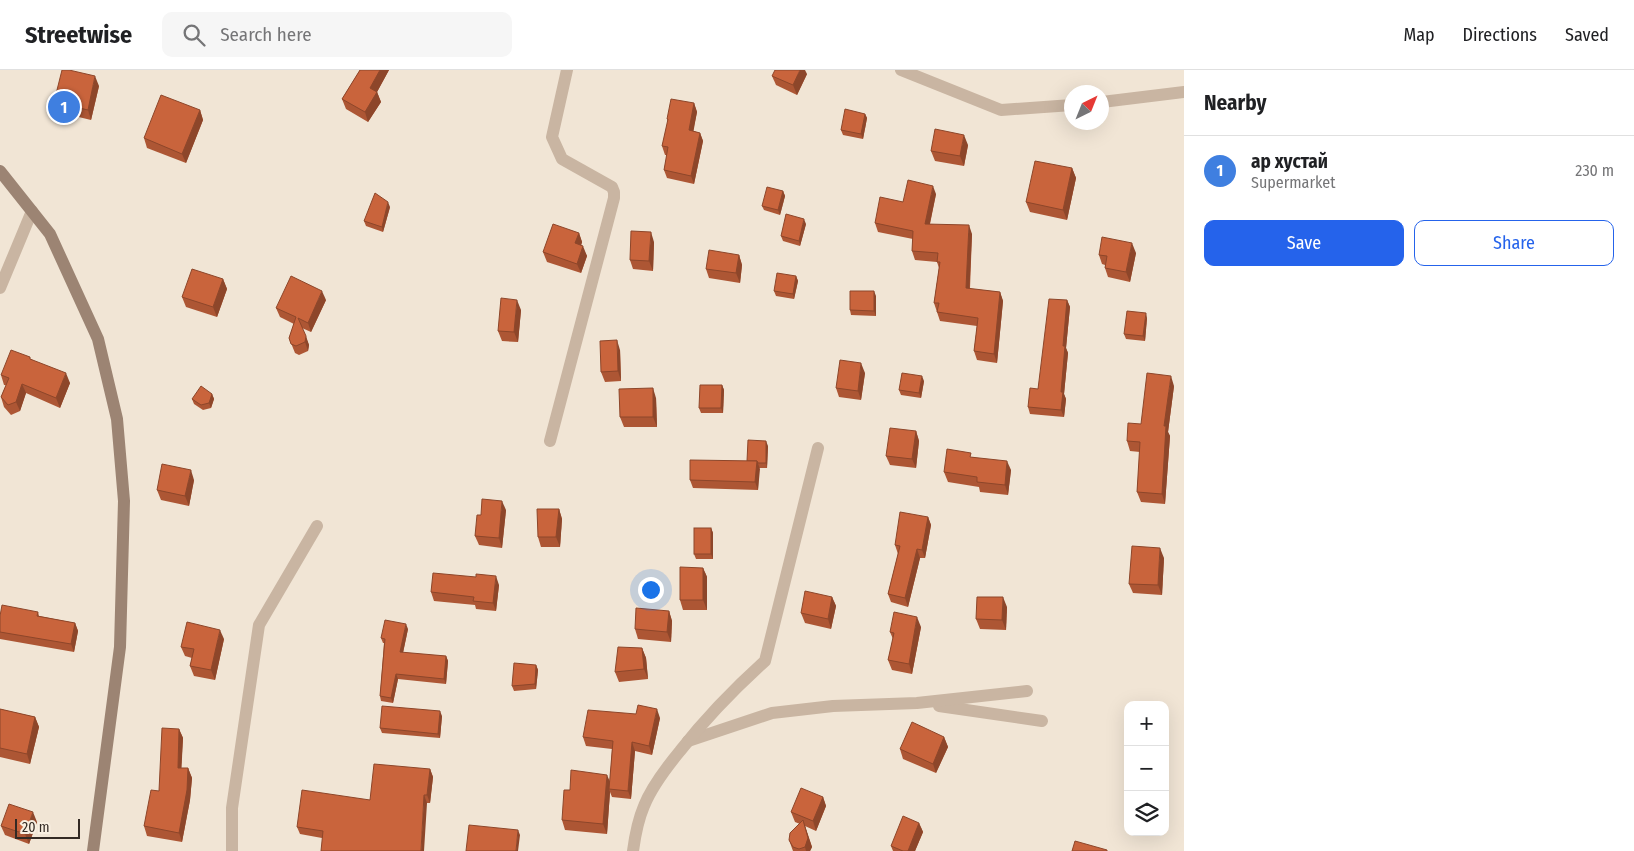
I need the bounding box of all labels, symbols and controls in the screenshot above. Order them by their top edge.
search box [162,12,512,57]
text: Streetwise [25,21,132,49]
icon: search [180,21,208,49]
text: Search here [220,23,312,46]
text: Map [1403,24,1435,46]
text: Directions [1463,24,1537,46]
text: Saved [1565,24,1609,46]
north arrow [1064,85,1109,130]
pin: 1 [48,88,80,126]
text: Nearby [1204,90,1266,116]
text: ар хустай [1251,150,1328,173]
text: 1 [1217,161,1223,180]
text: 230 m [1575,161,1614,180]
text: Supermarket [1251,173,1335,192]
button: Save [1204,220,1404,266]
button: Share [1414,220,1614,266]
your location [638,577,664,603]
map controls [1124,701,1169,836]
button: + [1124,701,1169,746]
button: − [1124,746,1169,791]
button: layers [1124,791,1169,836]
scale bar [15,816,80,839]
text: 20 m [22,819,50,836]

